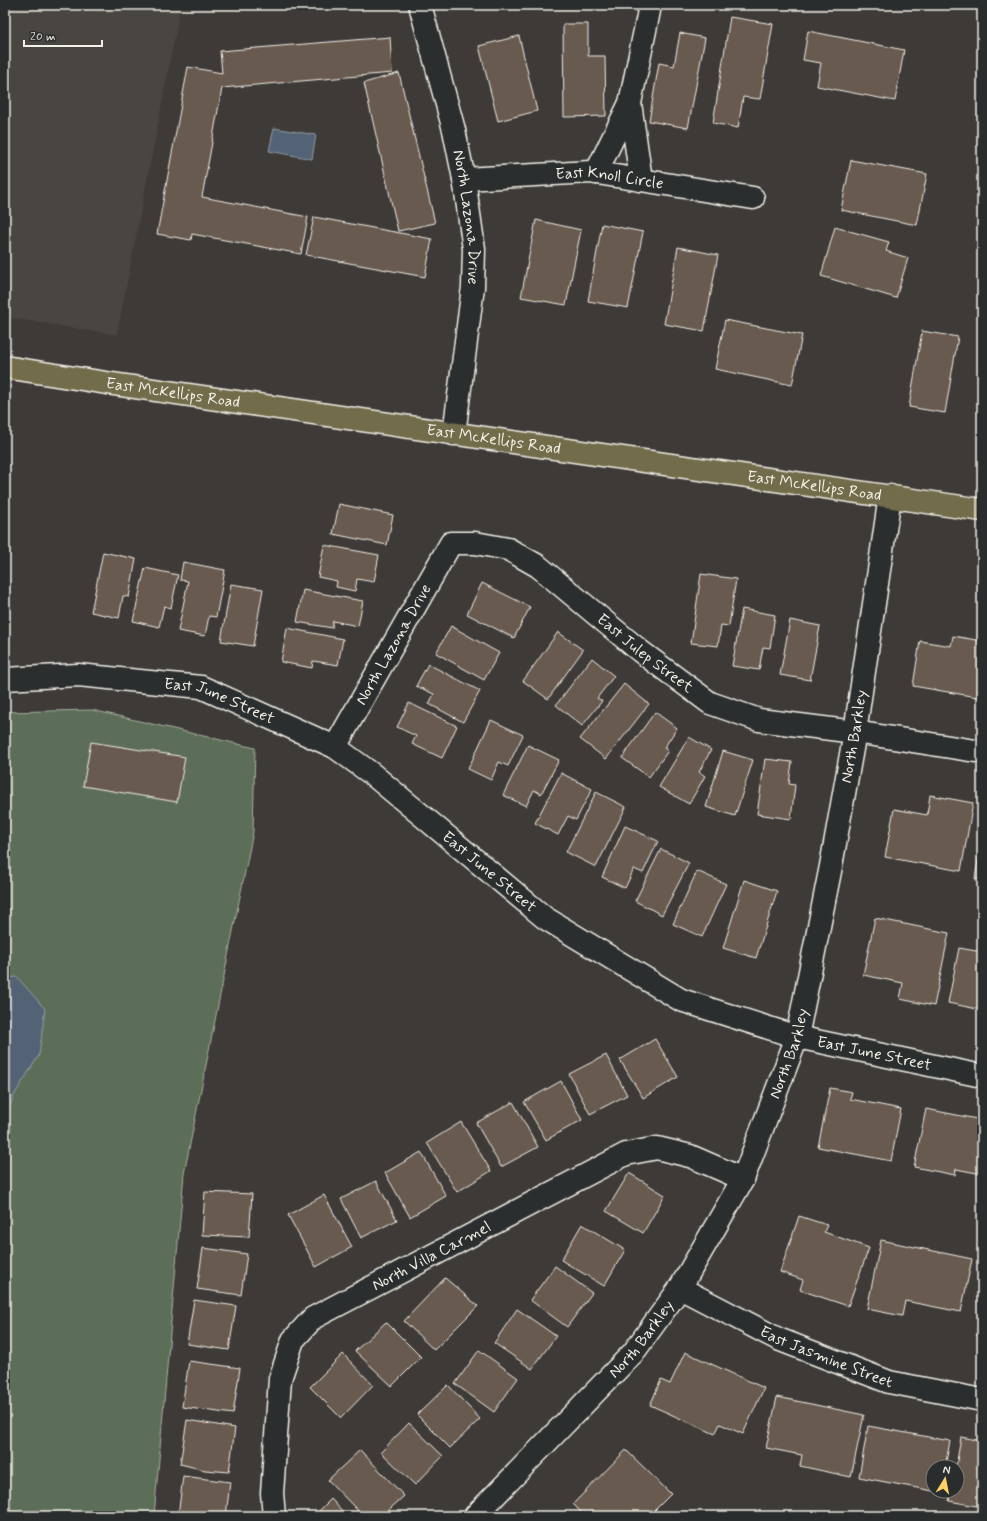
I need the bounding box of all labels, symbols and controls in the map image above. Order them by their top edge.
scale bar [24,22,102,48]
text: 20 m [30,29,56,45]
street label: North Lazona Drive [448,148,484,285]
street label: East Knoll Circle [555,161,665,194]
street label: East McKellips Road [104,373,242,413]
street label: East McKellips Road [425,419,562,459]
street label: East McKellips Road [746,466,883,506]
street label: North Lazona Drive [351,580,436,709]
street label: East Julep Street [593,609,698,698]
street label: East June Street [163,673,278,729]
street label: North Barkley [836,688,872,785]
street label: East June Street [438,826,541,917]
street label: North Barkley [764,1006,813,1102]
street label: East June Street [815,1031,934,1076]
street label: North Villa Carmel [368,1216,495,1296]
street label: North Barkley [604,1296,678,1383]
street label: East Jasmine Street [756,1321,894,1393]
north arrow [925,1459,965,1499]
text: N [942,1463,951,1478]

